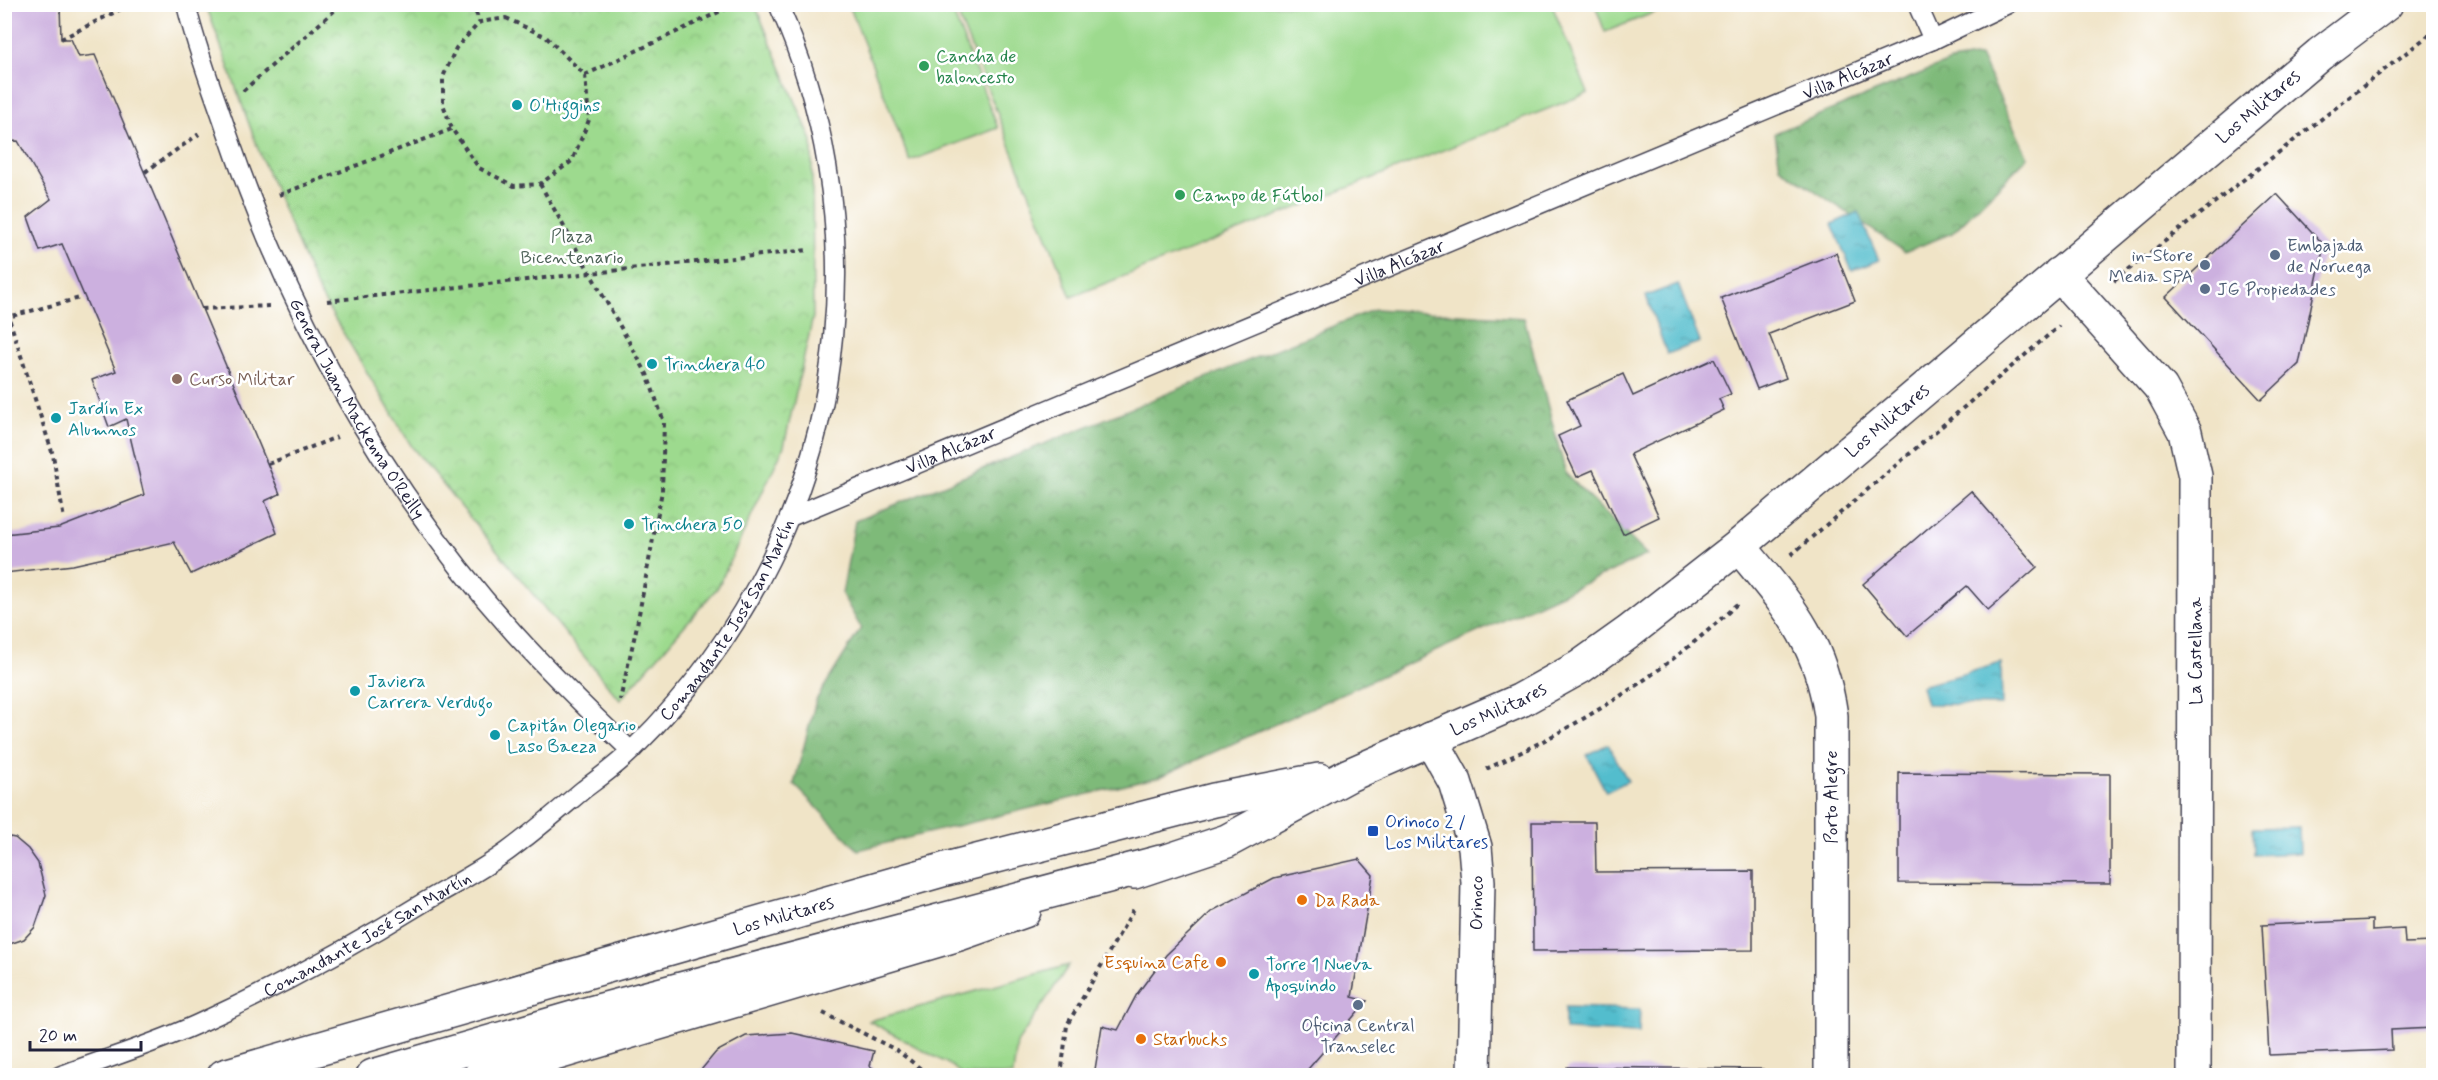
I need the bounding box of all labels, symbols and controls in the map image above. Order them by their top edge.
place label: Cancha de baloncesto [936,45,1016,90]
street label: Villa Alcázar [1799,47,1897,106]
marker: Cancha de baloncesto [917,59,931,73]
street label: Los Militares [2212,65,2306,150]
place label: O'Higgins [529,94,600,120]
marker: O'Higgins [510,98,524,112]
place label: Campo de Fútbol [1192,184,1323,208]
marker: Campo de Fútbol [1173,188,1187,202]
park label: Plaza Bicentenario [520,225,624,270]
street label: Villa Alcázar [1351,234,1449,293]
place label: Embajada de Noruega [2287,234,2372,279]
place label: in-Store Media SPA [2109,244,2193,289]
marker: Embajada de Noruega [2268,248,2282,262]
marker: in-Store Media SPA [2198,258,2212,272]
place label: JG Propiedades [2217,278,2336,302]
marker: JG Propiedades [2198,282,2212,296]
street label: General Juan Mackenna O'Reilly [283,295,430,524]
place label: Trinchera 40 [664,353,766,377]
marker: Trinchera 40 [645,357,659,371]
place label: Curso Militar [189,368,295,392]
marker: Curso Militar [170,372,184,386]
street label: Los Militares [1841,379,1935,464]
place label: Jardín Ex Alumnos [68,397,143,442]
marker: Jardín Ex Alumnos [49,411,63,425]
street label: Villa Alcázar [902,421,1000,480]
place label: Trinchera 50 [641,513,743,537]
street label: Comandante José San Martín [655,516,800,727]
marker: Trinchera 50 [622,517,636,531]
street label: La Castellana [2184,597,2208,705]
place label: Javiera Carrera Verdugo [367,670,493,717]
street label: Los Militares [1447,677,1551,742]
marker: Javiera Carrera Verdugo [348,684,362,698]
place label: Capitán Olegario Laso Baeza [507,714,636,759]
marker: Capitán Olegario Laso Baeza [488,728,502,742]
street label: Porto Alegre [1820,750,1846,844]
place label: Orinoco 2 / Los Militares [1385,810,1488,855]
marker: Orinoco 2 / Los Militares [1366,824,1380,838]
street label: Comandante José San Martín [259,866,476,1003]
street label: Orinoco [1465,876,1489,930]
place label: Da Rada [1314,889,1380,913]
street label: Los Militares [731,891,837,942]
marker: Da Rada [1295,893,1309,907]
place label: Esquina Cafe [1104,951,1209,975]
place label: Torre 1 Nueva Apoquindo [1266,953,1372,999]
marker: Esquina Cafe [1214,955,1228,969]
marker: Torre 1 Nueva Apoquindo [1247,967,1261,981]
marker: Oficina Central Transelec [1351,998,1365,1012]
scale bar [30,1014,141,1052]
place label: Oficina Central Transelec [1301,1014,1415,1059]
text: 20 m [39,1024,77,1048]
place label: Starbucks [1153,1028,1227,1052]
marker: Starbucks [1134,1032,1148,1046]

